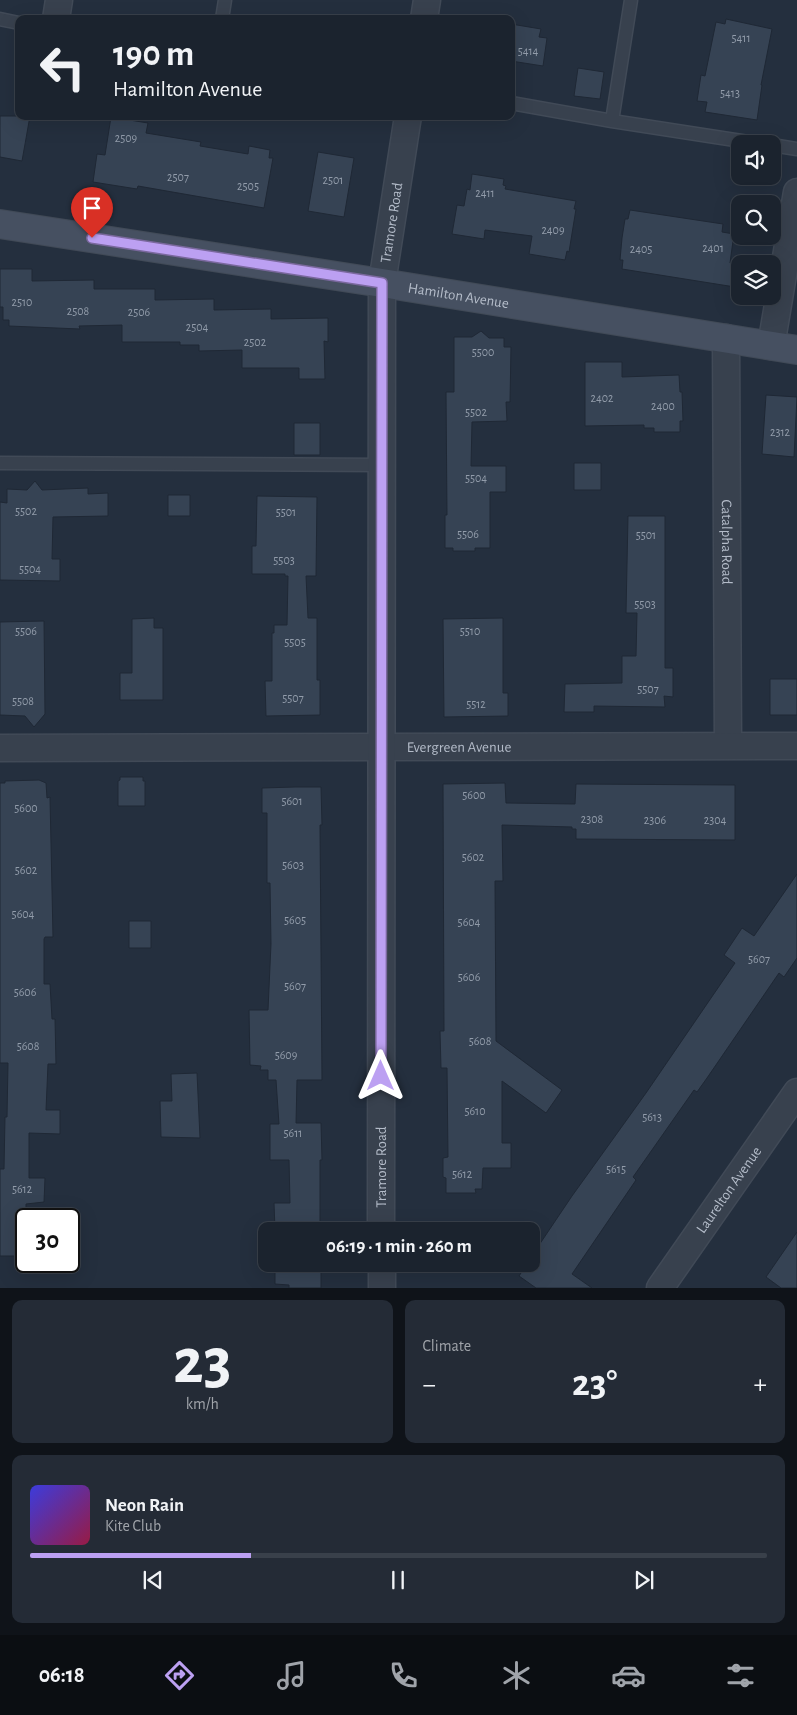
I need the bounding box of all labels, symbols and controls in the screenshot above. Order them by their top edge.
house number: 5411 [731,32,751,44]
icon: left [30,35,95,100]
text: 190 m [113,37,194,72]
house number: 5414 [518,45,539,57]
text: Hamilton Avenue [113,78,262,100]
house number: 5413 [720,87,740,99]
house number: 2509 [115,132,138,144]
map controls [731,135,781,305]
button: sound [731,135,781,185]
house number: 2507 [167,171,189,183]
house number: 2501 [323,174,343,186]
house number: 2505 [237,180,259,192]
street label: Tramore Road [378,181,405,264]
pin [71,187,113,238]
house number: 2411 [475,187,495,199]
icon: arrive [78,194,106,222]
button: search [731,195,781,245]
house number: 2409 [541,224,565,236]
house number: 2401 [702,242,724,254]
house number: 2405 [630,243,652,255]
button: layers [731,255,781,305]
street label: Hamilton Avenue [407,280,510,311]
house number: 2510 [12,296,32,308]
house number: 2508 [67,305,90,317]
house number: 2506 [128,306,151,318]
house number: 2504 [186,321,209,333]
house number: 2502 [244,336,267,348]
house number: 5500 [472,346,494,358]
house number: 2402 [590,392,614,404]
house number: 2400 [651,400,675,412]
house number: 5502 [465,406,487,418]
house number: 2312 [770,426,791,438]
house number: 5504 [465,472,487,484]
street label: Catalpha Road [719,499,735,585]
house number: 5502 [15,505,37,517]
house number: 5501 [276,506,296,518]
house number: 5506 [457,528,479,540]
house number: 5501 [636,529,656,541]
house number: 5503 [273,554,295,566]
house number: 5504 [19,563,41,575]
house number: 5503 [634,598,656,610]
house number: 5506 [15,625,37,637]
house number: 5510 [460,625,480,637]
house number: 5505 [284,636,306,648]
house number: 5507 [637,683,659,695]
house number: 5507 [282,692,304,704]
house number: 5508 [12,695,34,707]
house number: 5512 [466,698,486,710]
street label: Evergreen Avenue [407,739,511,754]
house number: 5600 [462,789,486,801]
house number: 5601 [281,795,303,807]
house number: 5600 [14,802,38,814]
house number: 2308 [581,813,604,825]
house number: 2306 [644,814,667,826]
house number: 2304 [704,814,726,826]
house number: 5602 [462,851,485,863]
house number: 5603 [282,859,304,871]
house number: 5602 [15,864,38,876]
house number: 5604 [12,908,35,920]
house number: 5605 [284,914,306,926]
house number: 5604 [458,916,481,928]
house number: 5607 [748,953,770,965]
house number: 5606 [458,971,481,983]
house number: 5607 [284,980,306,992]
house number: 5606 [14,986,37,998]
house number: 5608 [469,1035,492,1047]
house number: 5608 [17,1040,40,1052]
house number: 5609 [275,1049,298,1061]
position arrow [354,1049,406,1101]
house number: 5610 [464,1105,486,1117]
house number: 5613 [642,1111,662,1123]
street label: Tramore Road [374,1126,389,1208]
house number: 5611 [284,1127,302,1139]
street label: Laurelton Avenue [693,1143,764,1236]
house number: 5615 [606,1163,626,1175]
house number: 5612 [452,1168,473,1180]
house number: 5612 [12,1183,33,1195]
speed limit sign: 30 [15,1208,80,1273]
text: 06:19 · 1 min · 260 m [326,1237,472,1256]
text: 23 [173,1330,232,1395]
text: Climate [423,1338,471,1354]
text: 23° [572,1365,617,1403]
text: − [423,1371,436,1399]
text: + [754,1371,767,1399]
text: km/h [186,1396,219,1412]
text: Neon Rain [105,1496,184,1515]
text: Kite Club [105,1518,161,1534]
icon: previous [139,1566,167,1594]
icon: pause [384,1566,412,1594]
icon: next [630,1566,658,1594]
icon: directions [162,1658,197,1693]
icon: music [274,1658,309,1693]
icon: phone [386,1658,421,1693]
icon: climate [499,1658,534,1693]
icon: car [611,1658,646,1693]
icon: filters [723,1658,758,1693]
text: 06:18 [39,1664,85,1686]

